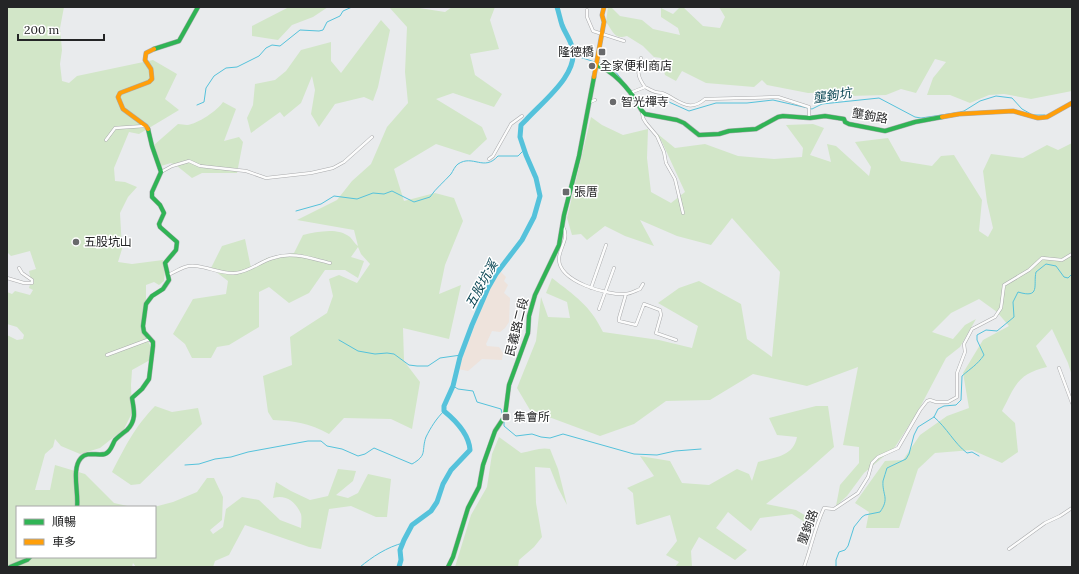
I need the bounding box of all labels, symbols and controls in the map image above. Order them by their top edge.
scale bar [18,16,104,42]
text: 200 m [24,22,60,37]
place label: 隆德橋 [558,44,594,59]
marker: 隆德橋 [597,47,607,57]
place label: 全家便利商店 [600,58,672,73]
marker: 全家便利商店 [587,61,597,71]
water label: 壟鉤坑 [811,84,855,107]
place label: 智光禪寺 [621,94,669,109]
marker: 智光禪寺 [608,97,618,107]
street label: 壟鉤路 [851,105,889,126]
place label: 張厝 [574,184,598,199]
marker: 張厝 [561,187,571,197]
place label: 五股坑山 [84,234,132,249]
marker: 五股坑山 [71,237,81,247]
water label: 五股坑溪 [461,256,502,311]
street label: 民義路二段 [502,296,531,358]
place label: 集會所 [514,409,550,424]
marker: 集會所 [501,412,511,422]
legend [16,506,156,558]
street label: 壟鉤路 [794,507,821,546]
text: 順暢 [52,514,76,529]
text: 車多 [52,534,76,549]

